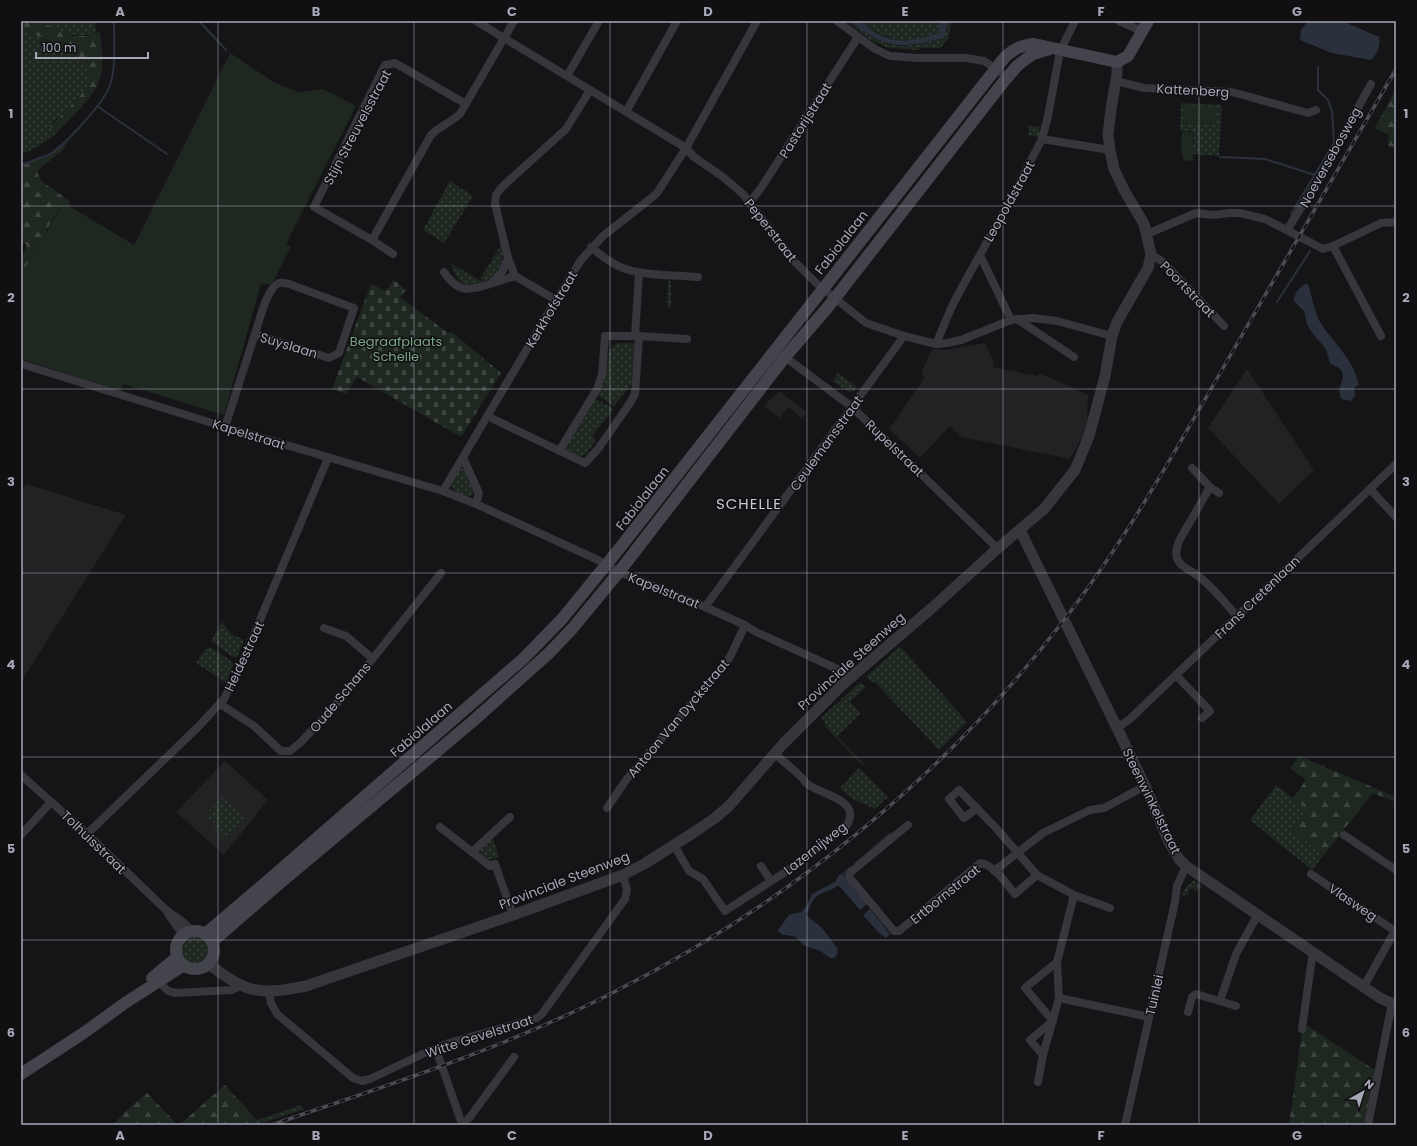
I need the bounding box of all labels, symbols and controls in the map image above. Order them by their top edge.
text: A [115,2,125,21]
text: B [312,2,321,21]
text: C [507,2,517,21]
text: D [703,2,713,21]
text: E [901,2,909,21]
text: F [1097,2,1105,21]
text: G [1292,2,1302,21]
scale bar [36,34,148,60]
text: 100 m [42,39,76,56]
street label: Stijn Streuvelsstraat [319,66,396,188]
street label: Pastorijstraat [775,78,836,162]
street label: Kattenberg [1156,79,1230,102]
text: 1 [9,104,13,123]
street label: Noeversebosweg [1295,104,1366,211]
text: 1 [1404,104,1408,123]
street label: Leopoldstraat [979,157,1040,245]
street label: Peperstraat [740,195,802,266]
street label: Fabiolalaan [810,206,873,278]
street label: Poortstraat [1156,257,1220,322]
street label: Kerkhofstraat [521,267,582,351]
text: 2 [7,288,15,307]
text: 2 [1402,288,1410,307]
street label: Suyslaan [258,328,320,363]
park label: Begraafplaats Schelle [350,332,443,366]
street label: Ceulemansstraat [785,392,868,495]
street label: Kapelstraat [210,414,288,455]
street label: Rupelstraat [861,415,928,481]
street label: Fabiolalaan [611,462,674,534]
text: 3 [7,472,15,491]
text: 3 [1402,472,1410,491]
district label: SCHELLE [716,493,782,514]
street label: Frans Cretenlaan [1210,552,1304,643]
street label: Kapelstraat [625,568,703,613]
street label: Provinciale Steenweg [794,608,909,715]
street label: Heidestraat [220,618,269,695]
text: 4 [7,655,16,674]
street label: Antoon Van Dyckstraat [623,655,734,782]
text: 4 [1402,655,1411,674]
street label: Oude Schans [305,658,376,737]
street label: Fabiolalaan [386,697,457,762]
street label: Steenwinkelstraat [1118,745,1186,858]
street label: Tolhuisstraat [57,806,131,878]
street label: Lazernijweg [780,818,851,879]
text: 5 [7,839,15,858]
text: 5 [1402,839,1410,858]
street label: Provinciale Steenweg [496,847,632,914]
street label: Ertbornstraat [906,860,985,929]
street label: Vlasweg [1325,879,1381,926]
street label: Tuinlei [1141,973,1168,1017]
street label: Witte Gevelstraat [423,1010,536,1063]
text: 6 [7,1023,15,1042]
text: 6 [1402,1023,1410,1042]
north arrow [1343,1072,1383,1112]
text: N [1361,1075,1378,1093]
text: A [115,1126,125,1145]
text: B [312,1126,321,1145]
text: C [507,1126,517,1145]
text: D [703,1126,713,1145]
text: E [901,1126,909,1145]
text: F [1097,1126,1105,1145]
text: G [1292,1126,1302,1145]

